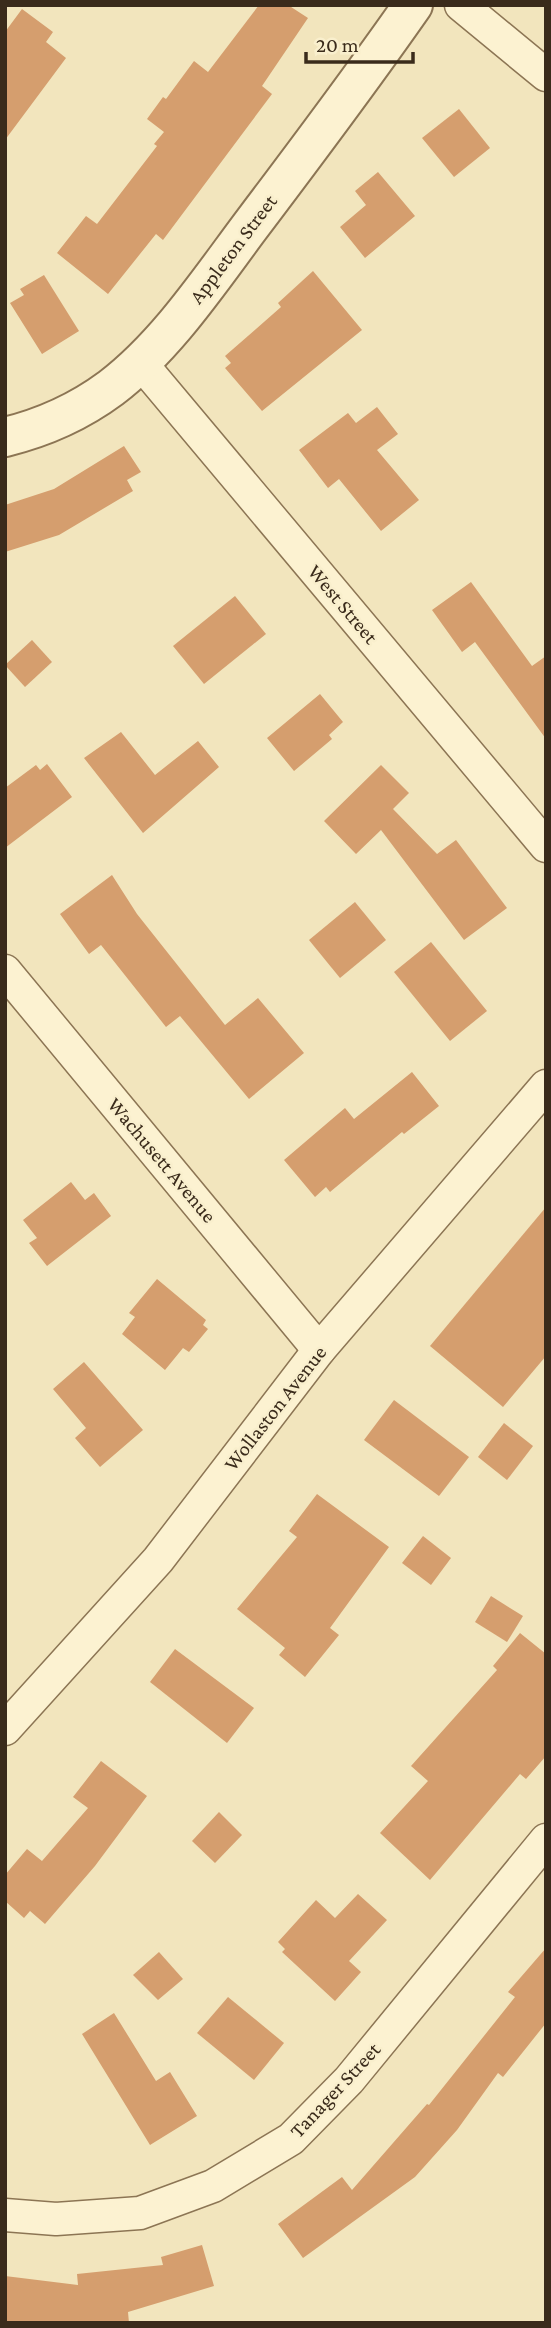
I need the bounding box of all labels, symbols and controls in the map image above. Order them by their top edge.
scale bar [306,21,413,65]
text: 20 m [316,33,359,57]
street label: Appleton Street [184,189,282,308]
street label: West Street [303,560,384,649]
street label: Wachusett Avenue [103,1092,221,1228]
street label: Wollaston Avenue [219,1341,331,1475]
street label: Tanager Street [285,2037,386,2143]

